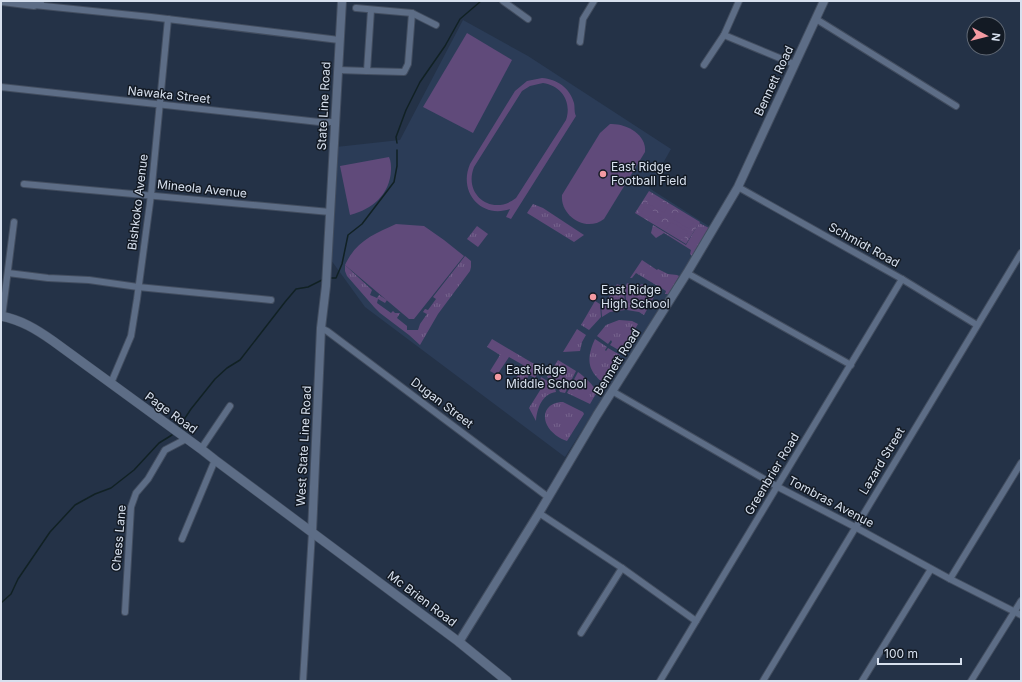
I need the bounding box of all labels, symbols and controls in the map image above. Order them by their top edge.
north arrow [966,16,1006,56]
text: N [988,32,1003,42]
street label: Bennett Road [751,43,796,118]
street label: State Line Road [314,61,333,151]
street label: Nawaka Street [127,83,211,106]
street label: Bishkoko Avenue [124,153,151,251]
place label: East Ridge Football Field [611,159,687,188]
marker: East Ridge Football Field [598,169,608,179]
street label: Mineola Avenue [156,176,248,201]
street label: Schmidt Road [826,219,902,270]
place label: East Ridge High School [601,282,670,311]
marker: East Ridge High School [588,292,598,302]
street label: Bennett Road [590,326,643,398]
place label: East Ridge Middle School [506,362,587,391]
marker: East Ridge Middle School [493,372,503,382]
street label: Dugan Street [408,374,476,431]
street label: West State Line Road [293,385,314,507]
street label: Page Road [142,389,200,437]
street label: Lazard Street [856,424,908,497]
street label: Greenbrier Road [741,430,802,518]
street label: Tombras Avenue [786,473,877,530]
street label: Chess Lane [108,504,129,572]
street label: Mc Brien Road [385,568,460,630]
scale bar [878,640,961,666]
text: 100 m [884,646,918,661]

